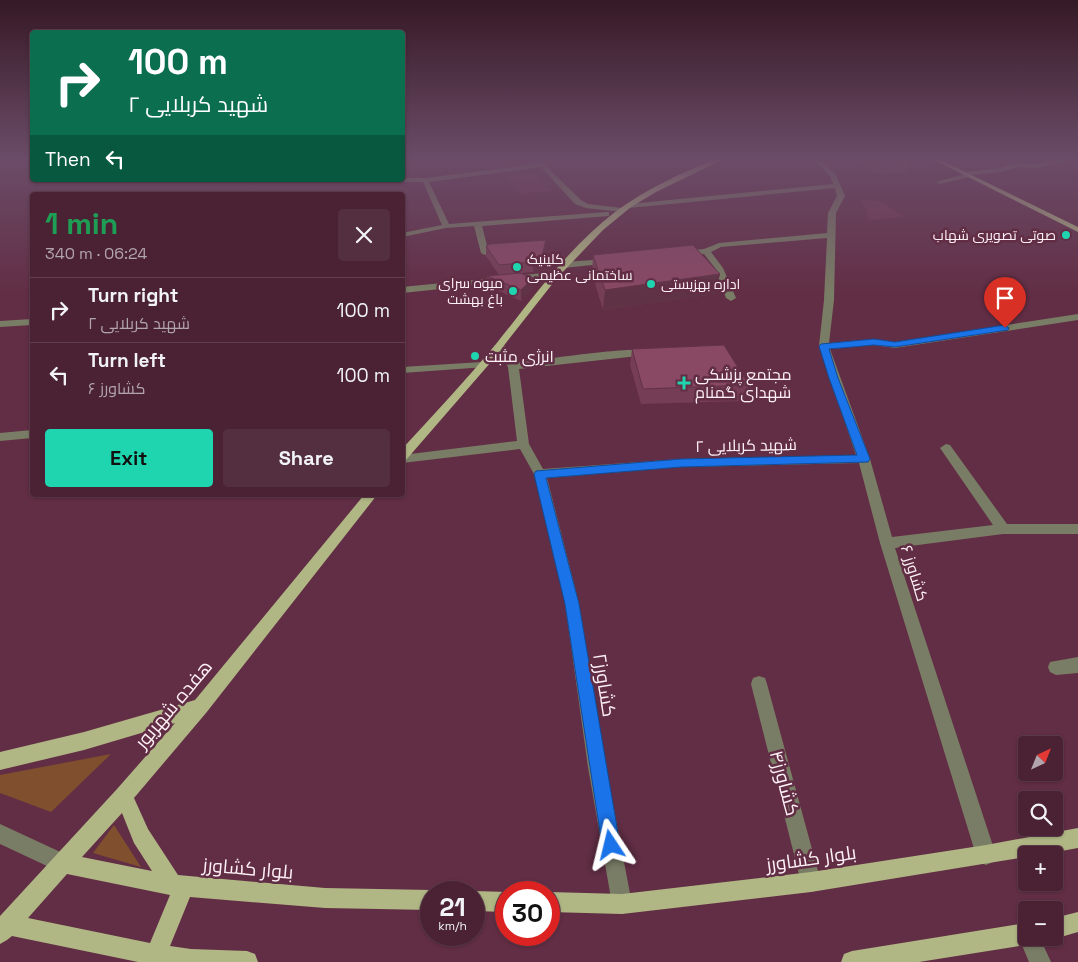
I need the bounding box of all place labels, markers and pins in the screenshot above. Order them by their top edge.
place label: صوتی تصویری شهاب [933,226,1056,244]
marker: صوتی تصویری شهاب [1060,229,1072,241]
place label: کلینیک ساختمانی عظیمی [527,250,633,284]
marker: کلینیک ساختمانی عظیمی [511,261,523,273]
place label: میوه سرای باغ بهشت [438,274,503,308]
place label: اداره بهزیستی [661,275,740,293]
pin [984,277,1026,328]
marker: اداره بهزیستی [645,278,657,290]
marker: میوه سرای باغ بهشت [507,285,519,297]
place label: انرژی مثبت [485,346,554,367]
marker: انرژی مثبت [469,350,481,362]
place label: مجتمع پزشکی شهدای گمنام [695,364,792,404]
marker: مجتمع پزشکی شهدای گمنام [677,376,691,390]

